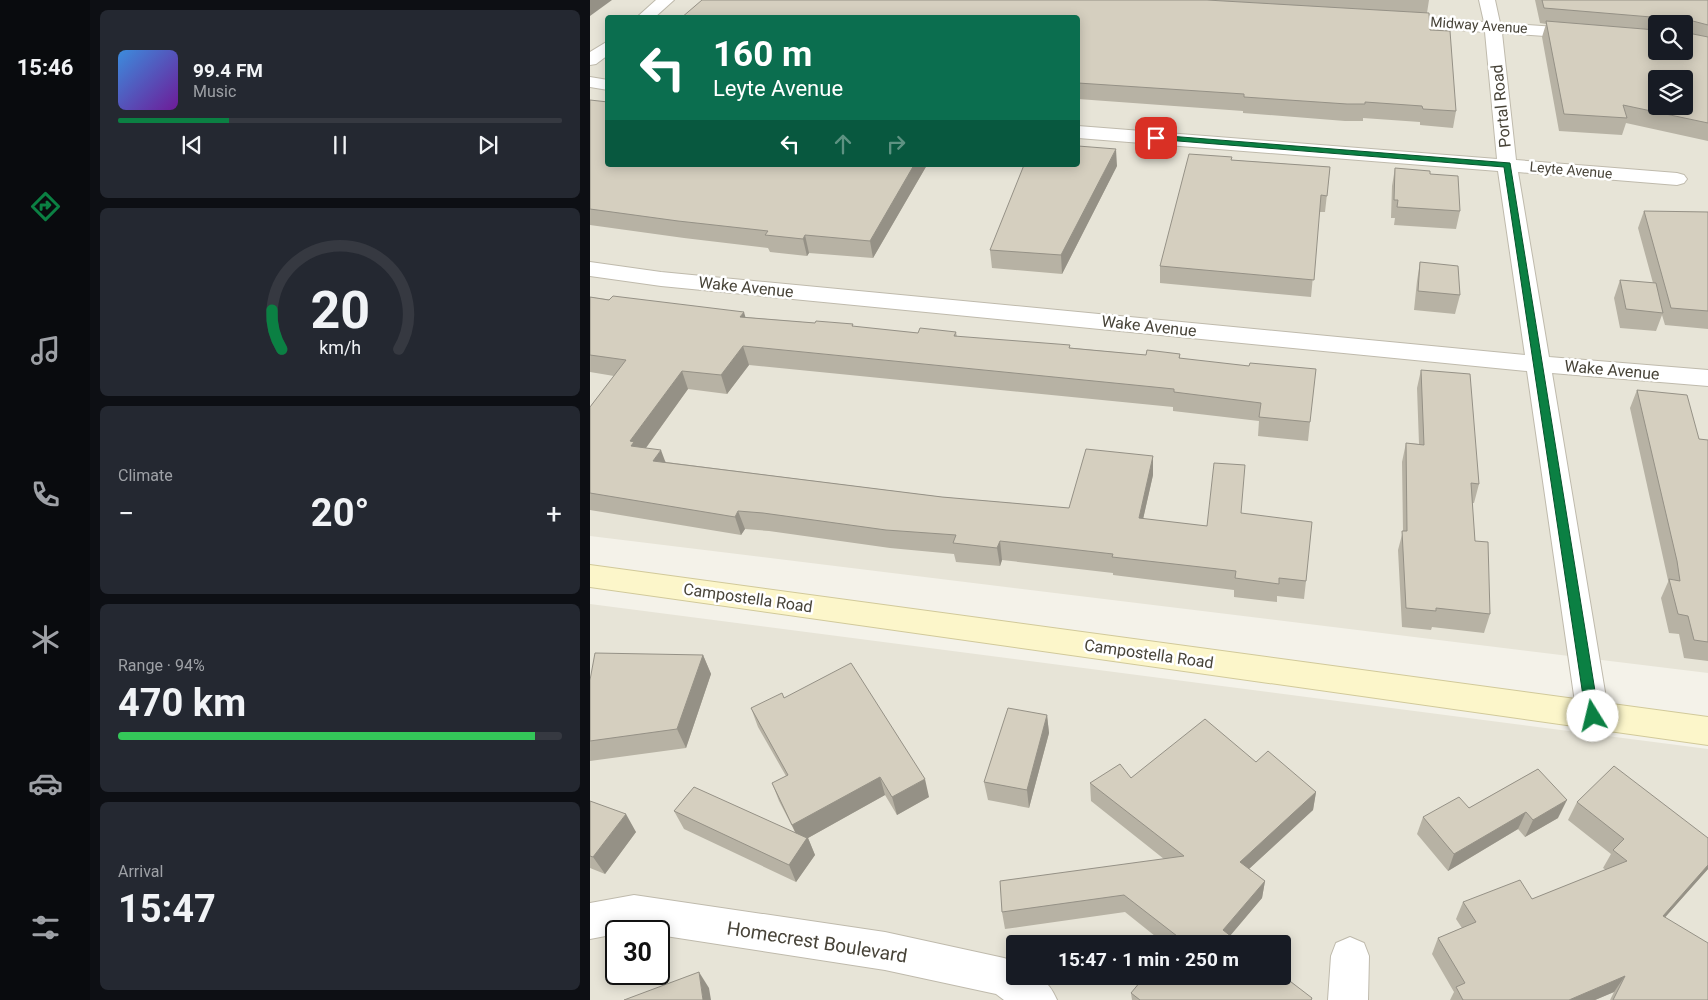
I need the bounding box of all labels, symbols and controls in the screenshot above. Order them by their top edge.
street label: Midway Avenue [1430,14,1528,36]
map controls [1648,15,1693,115]
button: search [1648,15,1693,60]
text: 160 m [713,34,812,75]
icon: left [630,35,695,100]
text: 15:46 [17,55,73,80]
text: 99.4 FM [193,59,263,82]
street label: Portal Road [1487,64,1515,148]
button: layers [1648,70,1693,115]
text: Leyte Avenue [713,76,843,101]
text: Music [193,82,236,101]
pin [1135,117,1177,159]
icon: arrive [1142,124,1170,152]
icon: left [776,130,804,158]
icon: ahead [829,130,857,158]
icon: right [882,130,910,158]
icon: previous [178,131,206,159]
icon: pause [326,131,354,159]
icon: next [474,131,502,159]
street label: Leyte Avenue [1529,158,1613,182]
icon: directions [28,189,63,224]
street label: Wake Avenue [698,273,794,301]
text: 20 [310,280,370,341]
street label: Wake Avenue [1101,312,1197,340]
icon: music [28,333,63,368]
text: km/h [319,337,361,358]
street label: Wake Avenue [1564,356,1660,384]
text: Climate [118,466,173,485]
icon: phone [28,477,63,512]
text: 20° [311,491,369,535]
text: − [118,497,134,530]
text: + [546,497,562,530]
street label: Campostella Road [682,580,814,616]
icon: climate [28,622,63,657]
street label: Campostella Road [1083,636,1215,672]
text: Range · 94% [118,656,205,675]
text: 470 km [118,681,246,725]
position arrow [1566,689,1618,741]
icon: car [28,766,63,801]
text: Arrival [118,862,163,881]
text: 15:47 [118,887,216,931]
icon: filters [28,910,63,945]
street label: Homecrest Boulevard [725,916,909,968]
speed limit sign: 30 [605,920,670,985]
text: 15:47 · 1 min · 250 m [1058,948,1239,971]

